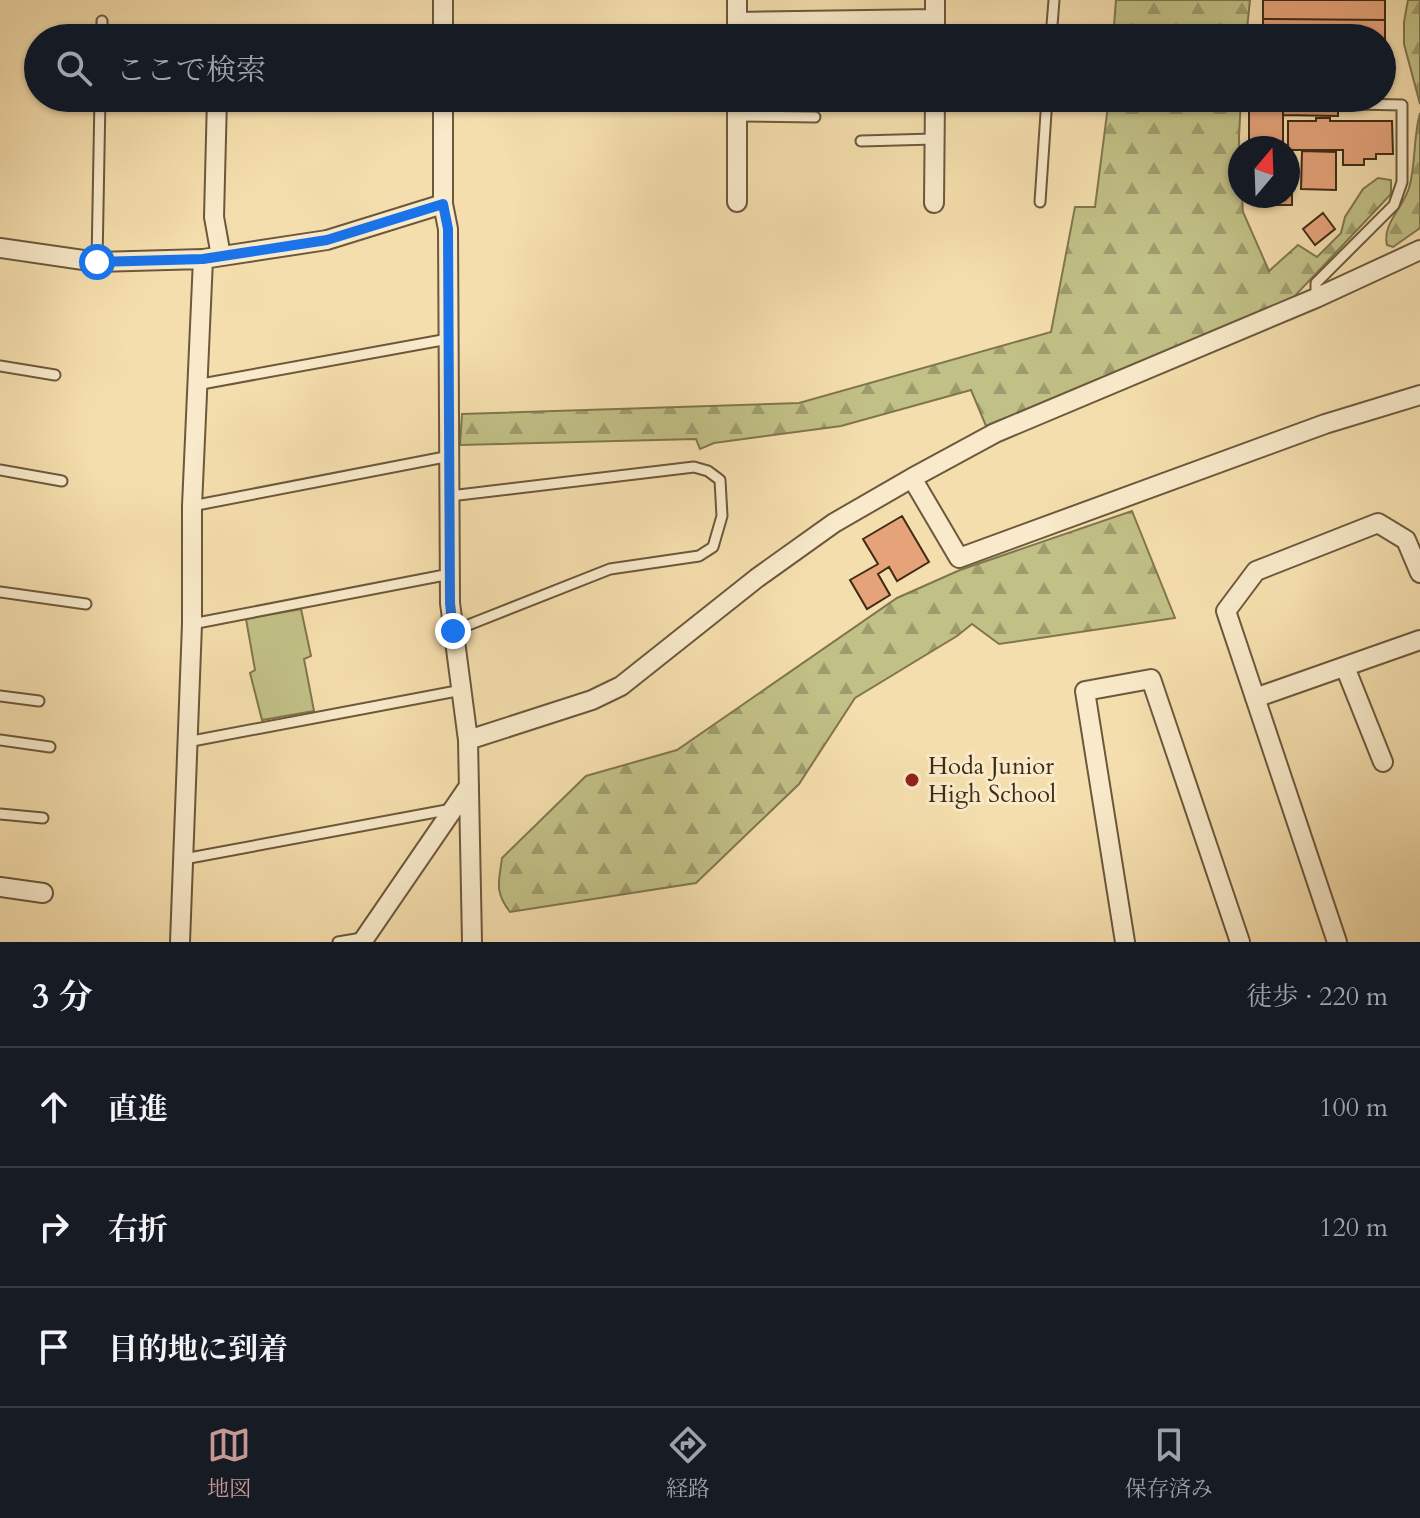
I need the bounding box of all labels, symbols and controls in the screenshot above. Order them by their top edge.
search box [24,24,1396,112]
icon: search [52,46,96,90]
text: ここで検索 [116,50,266,91]
north arrow [1228,136,1300,208]
route start [79,244,115,280]
route end [435,613,471,649]
place label: Hoda Junior High School [928,750,1056,811]
marker: Hoda Junior High School [903,771,921,789]
text: 3 分 [32,974,93,1020]
text: 徒歩 · 220 m [1247,979,1388,1014]
icon: ahead [32,1085,76,1129]
text: 直進 [108,1089,168,1130]
text: 100 m [1319,1090,1388,1125]
icon: right [32,1205,76,1249]
text: 右折 [108,1209,168,1250]
text: 120 m [1319,1210,1388,1245]
icon: arrive [32,1325,76,1369]
text: 目的地に到着 [108,1329,288,1370]
tab: 地図 [207,1423,251,1504]
tab: 経路 [666,1423,710,1504]
tab: 保存済み [1125,1423,1213,1504]

